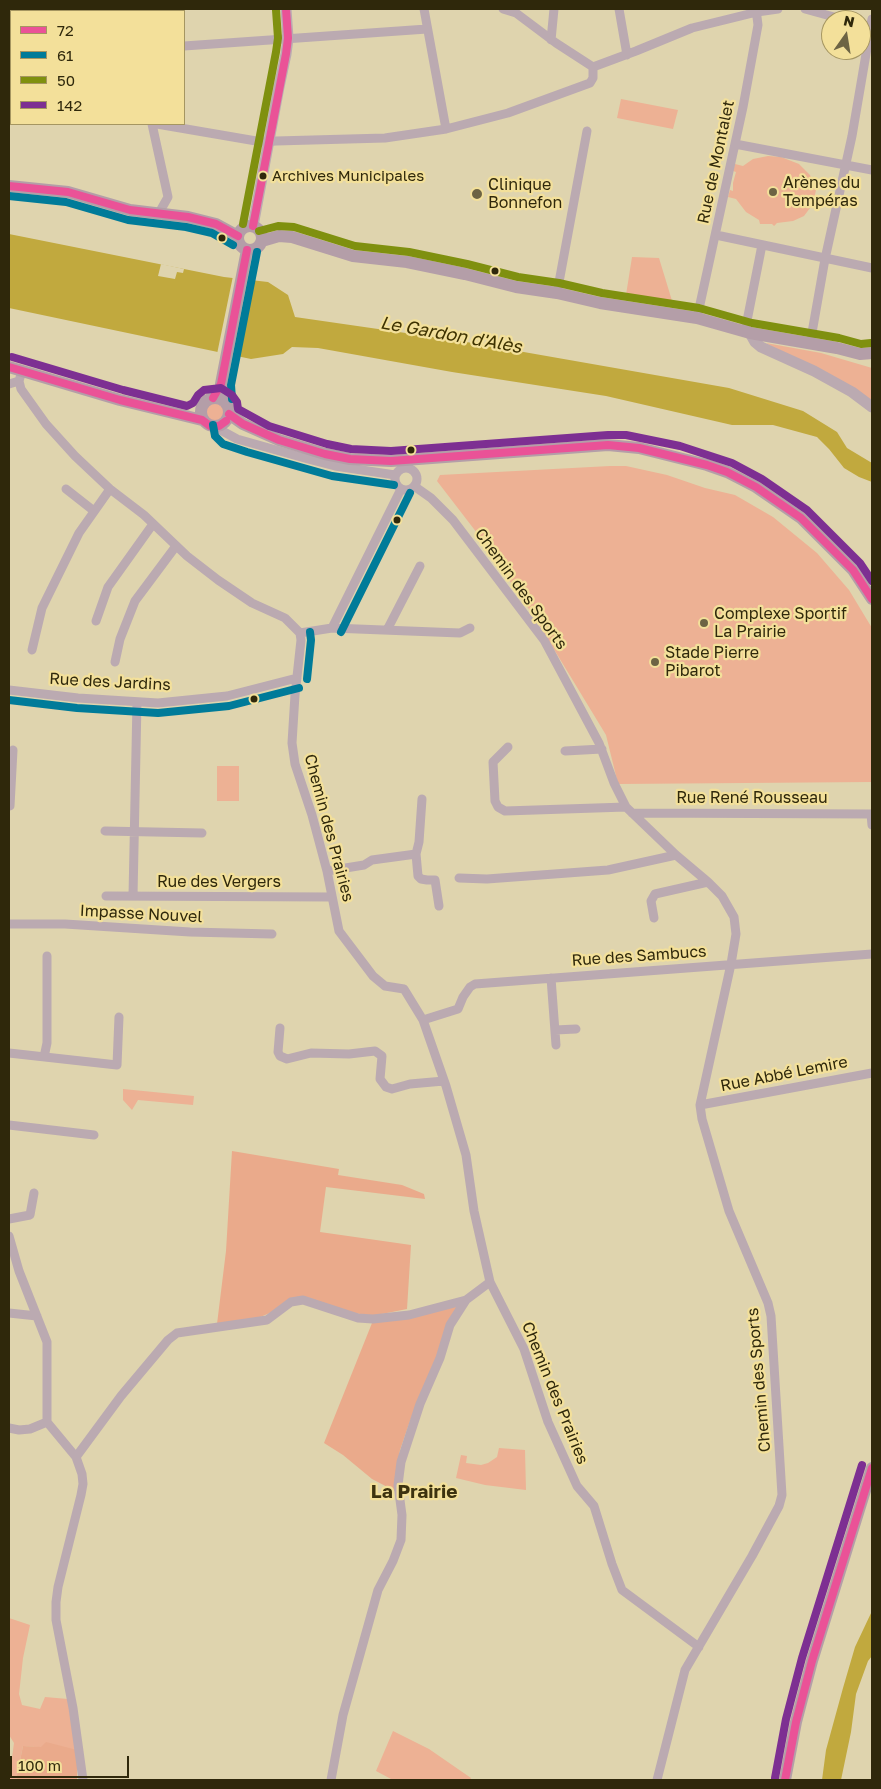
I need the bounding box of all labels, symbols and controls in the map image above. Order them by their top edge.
legend [10,10,185,125]
north arrow [821,10,871,60]
text: N [842,11,856,30]
text: 72 [57,21,74,39]
text: 61 [57,46,73,64]
text: 50 [57,71,75,89]
text: 142 [57,96,82,114]
street label: Rue de Montalet [694,98,738,226]
place label: Archives Municipales [272,167,424,185]
marker: Archives Municipales [258,171,268,181]
place label: Arènes du Tempéras [783,173,860,211]
place label: Clinique Bonnefon [488,175,562,213]
marker: Arènes du Tempéras [767,186,779,198]
marker: Clinique Bonnefon [470,187,484,201]
unlabelled marker [217,233,227,243]
unlabelled marker [490,266,500,276]
water label: Le Gardon d'Alès [379,312,523,358]
unlabelled marker [406,445,416,455]
unlabelled marker [392,515,402,525]
street label: Chemin des Sports [471,525,571,653]
place label: Complexe Sportif La Prairie [714,604,847,642]
marker: Complexe Sportif La Prairie [698,617,710,629]
place label: Stade Pierre Pibarot [665,643,759,681]
marker: Stade Pierre Pibarot [649,656,661,668]
street label: Rue des Jardins [49,669,171,695]
unlabelled marker [249,694,259,704]
street label: Chemin des Prairies [300,752,358,904]
street label: Rue René Rousseau [676,788,828,808]
street label: Rue des Vergers [157,872,281,892]
street label: Impasse Nouvel [79,901,203,927]
street label: Rue des Sambucs [571,942,707,970]
street label: Rue Abbé Lemire [719,1052,849,1096]
street label: Chemin des Sports [743,1307,775,1453]
street label: Chemin des Prairies [518,1319,592,1467]
district label: La Prairie [371,1481,457,1503]
scale bar [12,1746,131,1778]
text: 100 m [18,1756,61,1774]

